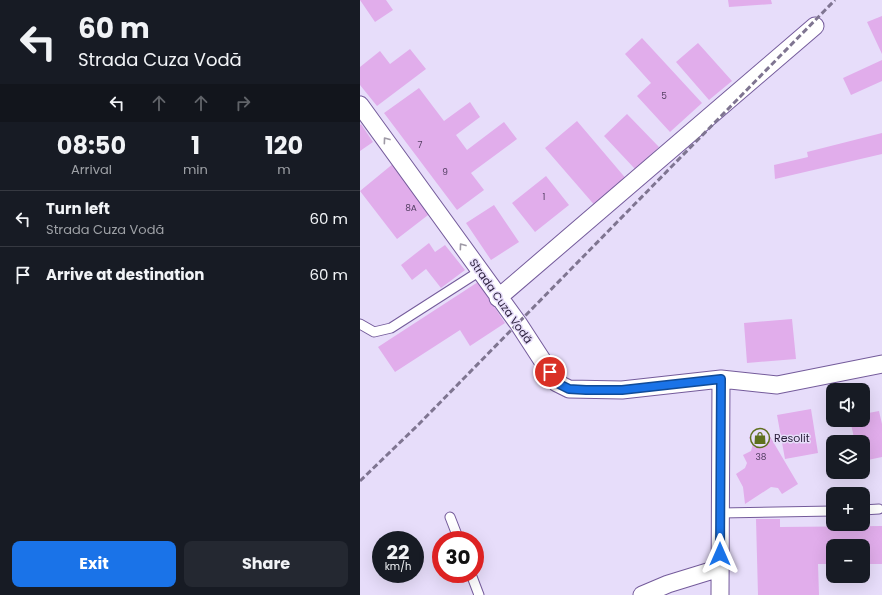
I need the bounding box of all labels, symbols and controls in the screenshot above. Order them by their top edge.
text: 60 m [78,9,150,48]
icon: left [12,16,64,68]
text: Strada Cuza Vodă [78,47,242,72]
house number: 5 [661,90,667,102]
icon: left [106,92,128,114]
icon: ahead [148,92,170,114]
icon: ahead [190,92,212,114]
icon: right [232,92,254,114]
text: 08:50 [57,129,126,162]
text: 1 [191,129,200,162]
text: 120 [265,129,303,162]
one-way arrow [383,137,391,144]
house number: 7 [418,139,423,151]
text: Arrival [71,160,112,179]
text: min [183,160,208,179]
text: m [277,160,291,179]
house number: 9 [442,166,448,178]
house number: 1 [543,191,546,203]
text: Turn left [46,198,110,219]
house number: 8A [405,202,417,214]
icon: left [12,208,34,230]
text: 60 m [310,208,348,229]
text: Strada Cuza Vodă [46,220,164,239]
one-way arrow [460,243,467,250]
street label: Strada Cuza Vodă [466,255,536,347]
icon: arrive [12,264,34,286]
text: Arrive at destination [46,264,204,285]
text: 60 m [310,264,348,285]
pin [533,355,567,389]
icon: arrive [539,361,561,383]
map controls [826,383,870,583]
button: sound [826,383,870,427]
shop icon: Resolit [749,427,771,449]
place label: Resolit [774,430,810,446]
button: layers [826,435,870,479]
house number: 38 [756,451,767,463]
button: + [826,487,870,531]
speed limit sign: 30 [432,531,484,583]
position arrow [699,533,741,575]
text: 22 [387,538,409,566]
button: − [826,539,870,583]
button: Exit [12,541,176,587]
button: Share [184,541,348,587]
text: km/h [385,559,411,574]

